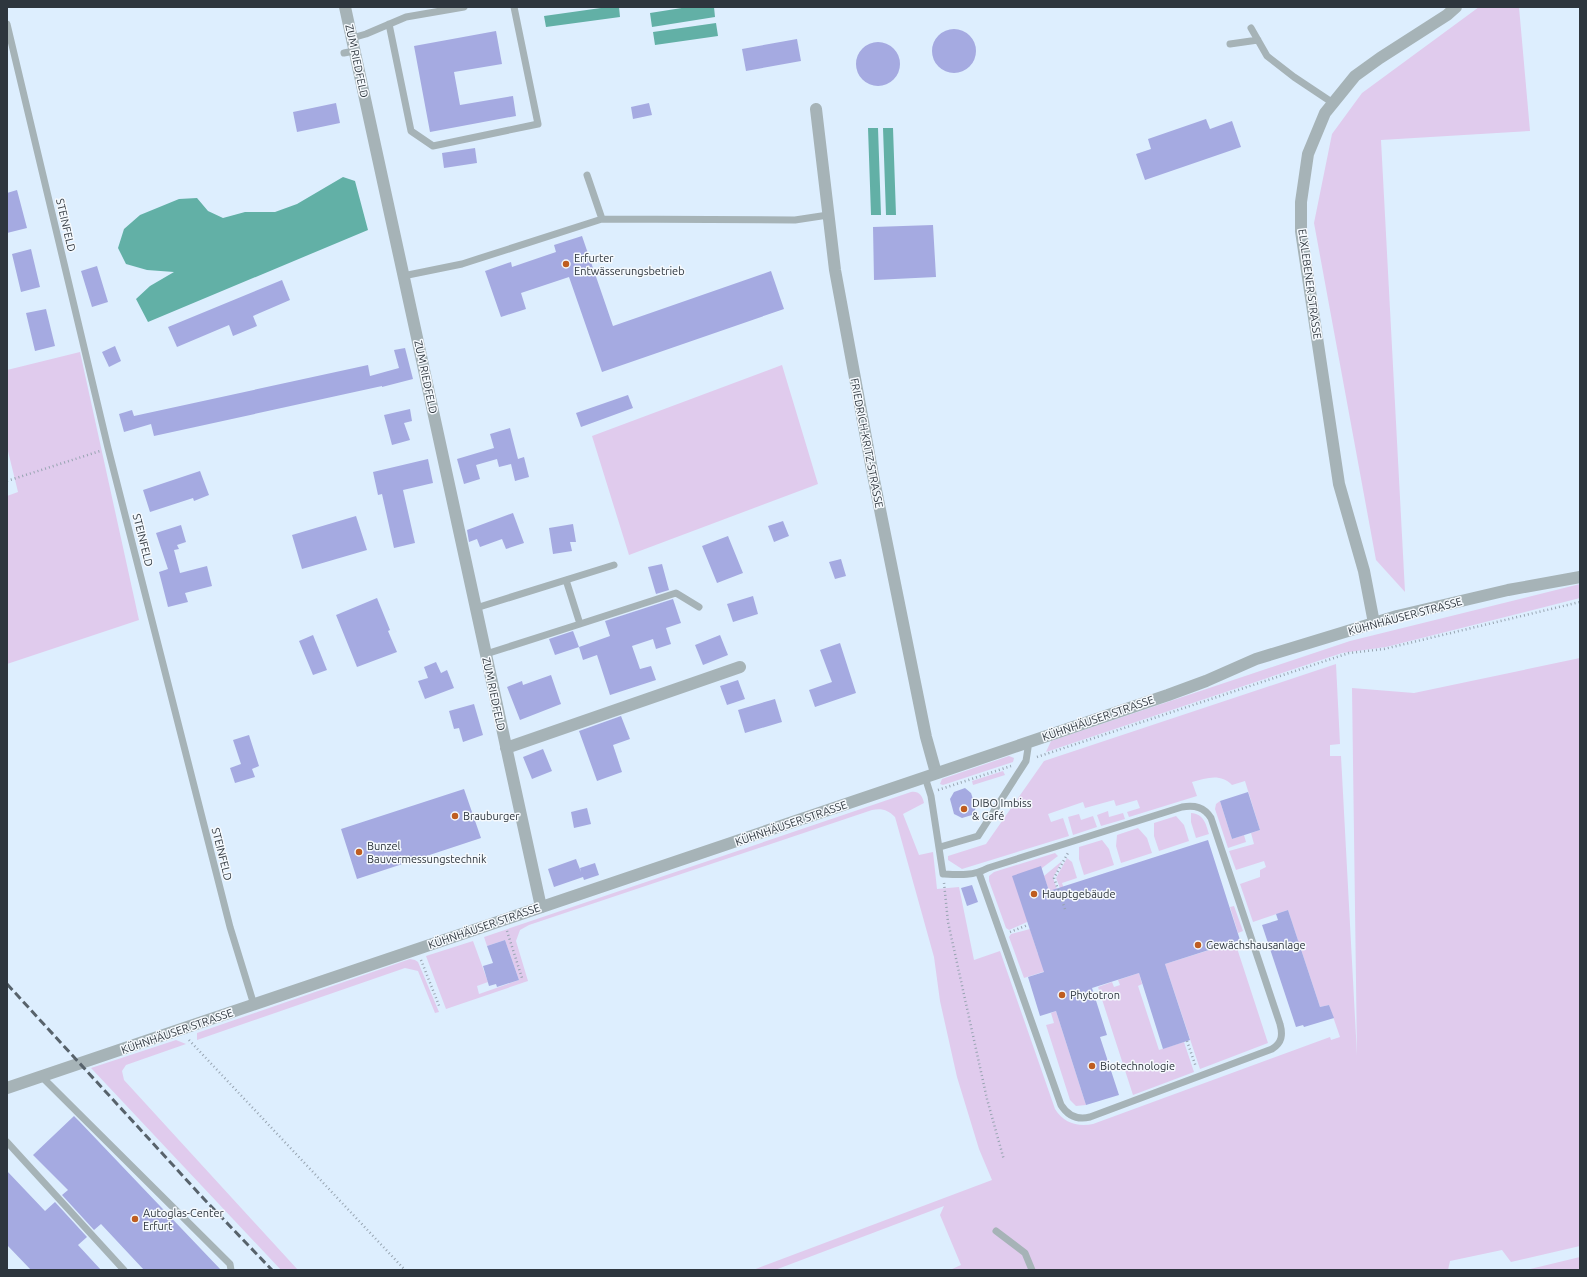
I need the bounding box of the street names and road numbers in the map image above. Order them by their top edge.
street label: ZUM RIEDFELD [343,23,371,99]
street label: STEINFELD [54,197,78,253]
street label: ELXLEBENER STRASSE [1296,228,1324,340]
street label: ZUM RIEDFELD [412,339,440,415]
street label: FRIEDRICH-KRITZ-STRASSE [849,377,885,509]
street label: STEINFELD [131,512,155,568]
street label: KÜHNHÄUSER STRASSE [1347,595,1463,637]
street label: ZUM RIEDFELD [480,656,508,732]
street label: KÜHNHÄUSER STRASSE [1041,693,1155,743]
street label: KÜHNHÄUSER STRASSE [734,798,848,848]
street label: STEINFELD [210,826,234,882]
street label: KÜHNHÄUSER STRASSE [427,901,541,951]
street label: KÜHNHÄUSER STRASSE [120,1006,234,1056]

